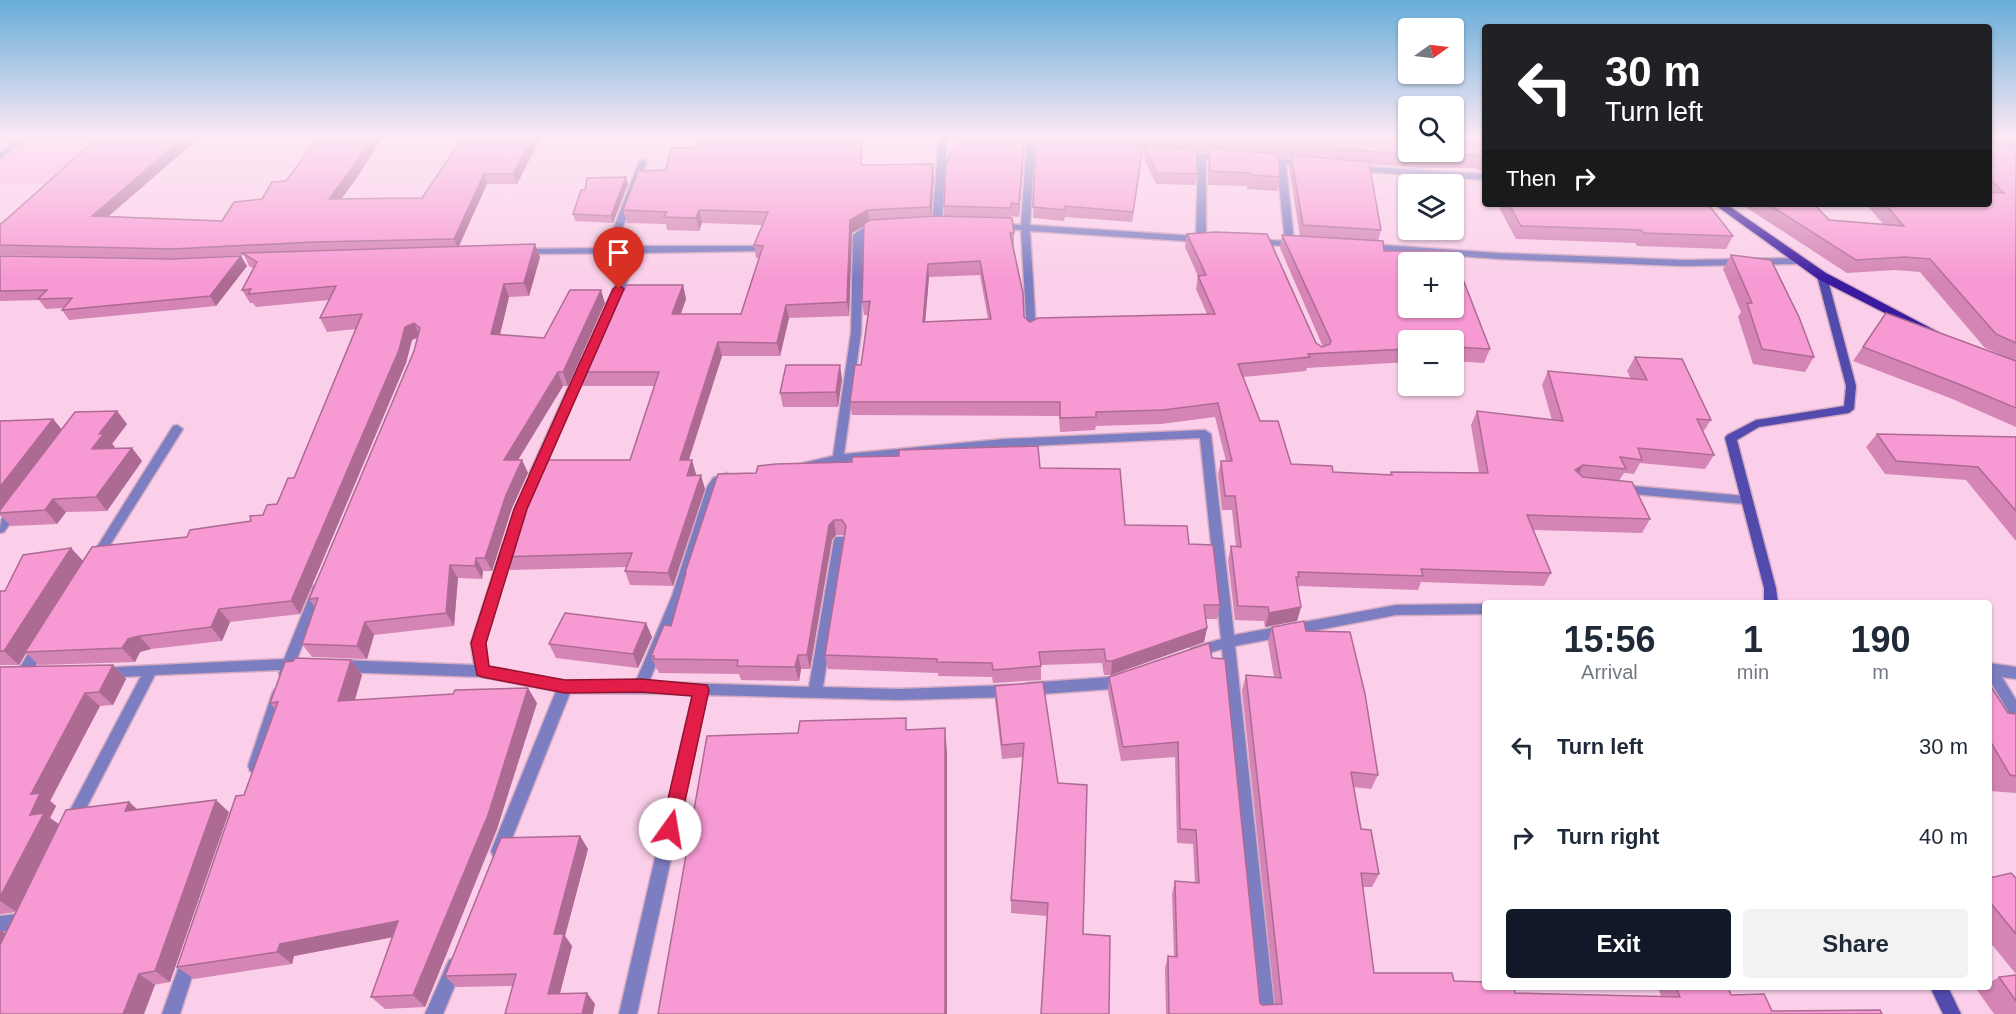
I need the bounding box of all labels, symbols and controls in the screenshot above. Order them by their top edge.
north arrow [1398,18,1464,84]
map controls [1398,18,1464,396]
icon: left [1506,48,1584,126]
text: 30 m [1605,48,1701,95]
button: search [1398,96,1464,162]
text: Turn left [1605,97,1703,127]
icon: right [1568,162,1601,195]
text: Then [1506,166,1556,191]
button: layers [1398,174,1464,240]
pin [593,227,644,289]
icon: arrive [602,236,635,269]
button: + [1398,252,1464,318]
button: − [1398,330,1464,396]
text: 15:56 [1563,619,1655,660]
text: 1 [1743,619,1763,660]
text: 190 [1850,619,1911,660]
text: Arrival [1581,661,1638,683]
text: min [1737,661,1769,683]
text: m [1872,661,1889,683]
icon: left [1506,731,1539,764]
text: Turn left [1557,734,1643,759]
text: 30 m [1919,734,1968,759]
position arrow [638,797,702,861]
icon: right [1506,821,1539,854]
text: Turn right [1557,824,1659,849]
text: 40 m [1919,824,1968,849]
button: Exit [1506,909,1731,978]
button: Share [1743,909,1968,978]

